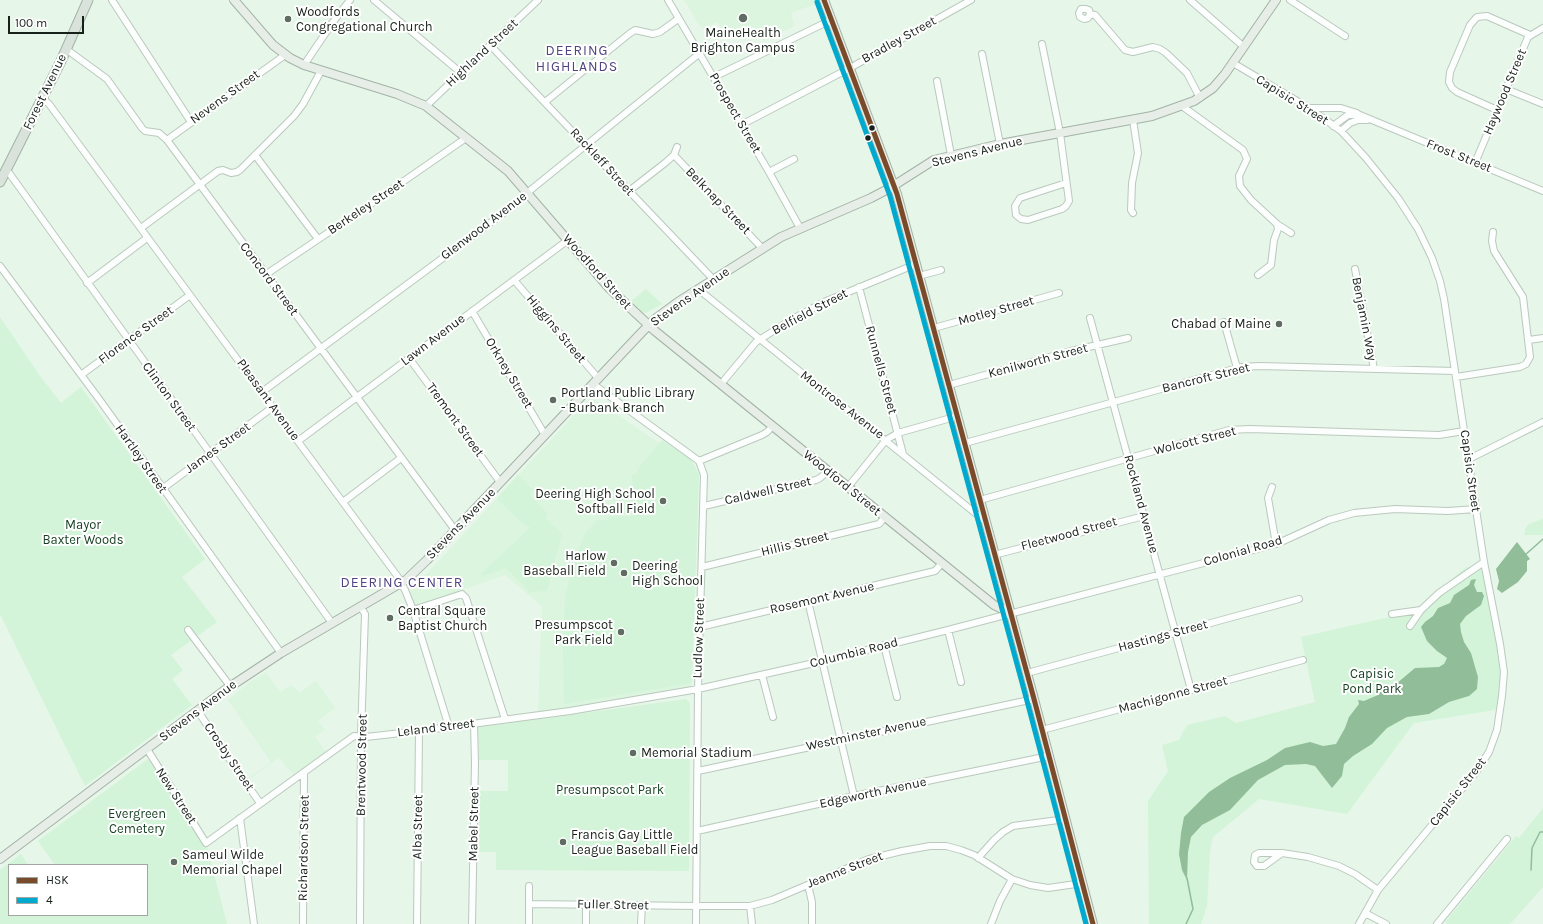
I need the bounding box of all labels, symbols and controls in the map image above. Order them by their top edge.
place label: Woodfords Congregational Church [296,4,433,35]
scale bar [10,8,86,34]
marker: MaineHealth Brighton Campus [737,12,749,24]
street label: Bradley Street [859,13,939,67]
marker: Woodfords Congregational Church [283,14,293,24]
text: 100 m [15,16,47,30]
street label: Highland Street [443,16,521,90]
place label: MaineHealth Brighton Campus [691,25,795,56]
district label: DEERING HIGHLANDS [536,43,618,76]
street label: Haywood Street [1480,47,1530,137]
street label: Forest Avenue [20,51,70,133]
street label: Nevens Street [187,67,263,127]
street label: Prospect Street [706,70,764,156]
street label: Capisic Street [1253,71,1331,129]
unlabelled marker [867,123,877,133]
street label: Rackleff Street [567,125,637,199]
unlabelled marker [863,133,873,143]
street label: Stevens Avenue [930,133,1024,171]
street label: Frost Street [1424,136,1494,176]
street label: Belknap Street [682,164,754,238]
street label: Berkeley Street [325,176,407,238]
street label: Glenwood Avenue [438,189,530,263]
street label: Woodford Street [559,231,635,313]
street label: Concord Street [236,239,302,319]
street label: Stevens Avenue [647,264,733,330]
street label: Benjamin Way [1348,276,1380,362]
street label: Belfield Street [769,286,851,338]
street label: Higgins Street [523,292,589,366]
street label: Motley Street [956,293,1036,329]
street label: Florence Street [95,303,177,367]
street label: Lawn Avenue [398,311,468,369]
place label: Chabad of Maine [1171,316,1271,332]
marker: Chabad of Maine [1274,319,1284,329]
street label: Runnells Street [862,324,900,416]
street label: Orkney Street [482,335,536,411]
street label: Kenilworth Street [986,340,1090,382]
street label: Pleasant Avenue [233,356,303,444]
street label: Clinton Street [139,359,199,435]
street label: Bancroft Street [1161,360,1251,396]
street label: Montrose Avenue [797,367,887,443]
street label: Tremont Street [423,380,487,460]
place label: Portland Public Library - Burbank Branch [561,385,695,416]
marker: Portland Public Library - Burbank Branch [548,395,558,405]
street label: James Street [182,419,254,477]
street label: Hartley Street [112,422,170,496]
street label: Wolcott Street [1152,423,1238,459]
street label: Capisic Street [1457,429,1483,513]
street label: Woodford Street [800,447,884,519]
street label: Rockland Avenue [1120,453,1162,555]
street label: Caldwell Street [723,473,813,509]
street label: Stevens Avenue [423,485,499,563]
place label: Deering High School Softball Field [535,486,655,517]
marker: Deering High School Softball Field [658,496,668,506]
street label: Fleetwood Street [1019,514,1119,554]
park label: Mayor Baxter Woods [42,517,124,548]
street label: Hillis Street [759,528,831,560]
street label: Colonial Road [1202,532,1284,570]
place label: Harlow Baseball Field [523,548,606,579]
marker: Harlow Baseball Field [609,558,619,568]
place label: Deering High School [632,558,703,589]
marker: Deering High School [619,568,629,578]
district label: DEERING CENTER [341,575,463,591]
street label: Rosemont Avenue [768,578,876,618]
street label: Ludlow Street [690,597,708,679]
place label: Central Square Baptist Church [398,603,487,634]
marker: Central Square Baptist Church [385,613,395,623]
place label: Presumpscot Park Field [534,617,613,648]
street label: Hastings Street [1116,617,1210,655]
marker: Presumpscot Park Field [616,627,626,637]
street label: Columbia Road [808,634,900,672]
park label: Capisic Pond Park [1342,666,1402,697]
street label: Machigonne Street [1117,673,1229,717]
street label: Stevens Avenue [156,677,240,745]
street label: Brentwood Street [353,714,371,816]
street label: Westminster Avenue [804,714,928,754]
street label: Leland Street [396,716,476,740]
street label: Crosby Street [200,720,258,794]
place label: Memorial Stadium [641,745,752,761]
marker: Memorial Stadium [628,748,638,758]
street label: Capisic Street [1426,755,1490,829]
street label: New Street [152,765,200,827]
street label: Edgeworth Avenue [818,774,928,812]
park label: Presumpscot Park [556,782,664,798]
street label: Mabel Street [466,786,482,862]
street label: Alba Street [410,794,426,860]
street label: Richardson Street [295,795,313,901]
park label: Evergreen Cemetery [108,806,166,837]
place label: Francis Gay Little League Baseball Field [571,827,699,858]
marker: Francis Gay Little League Baseball Field [558,837,568,847]
place label: Sameul Wilde Memorial Chapel [182,847,282,878]
street label: Jeanne Street [805,848,885,892]
marker: Sameul Wilde Memorial Chapel [169,857,179,867]
legend [8,864,148,916]
text: HSK [46,873,69,887]
text: 4 [46,893,53,907]
street label: Fuller Street [577,897,649,913]

